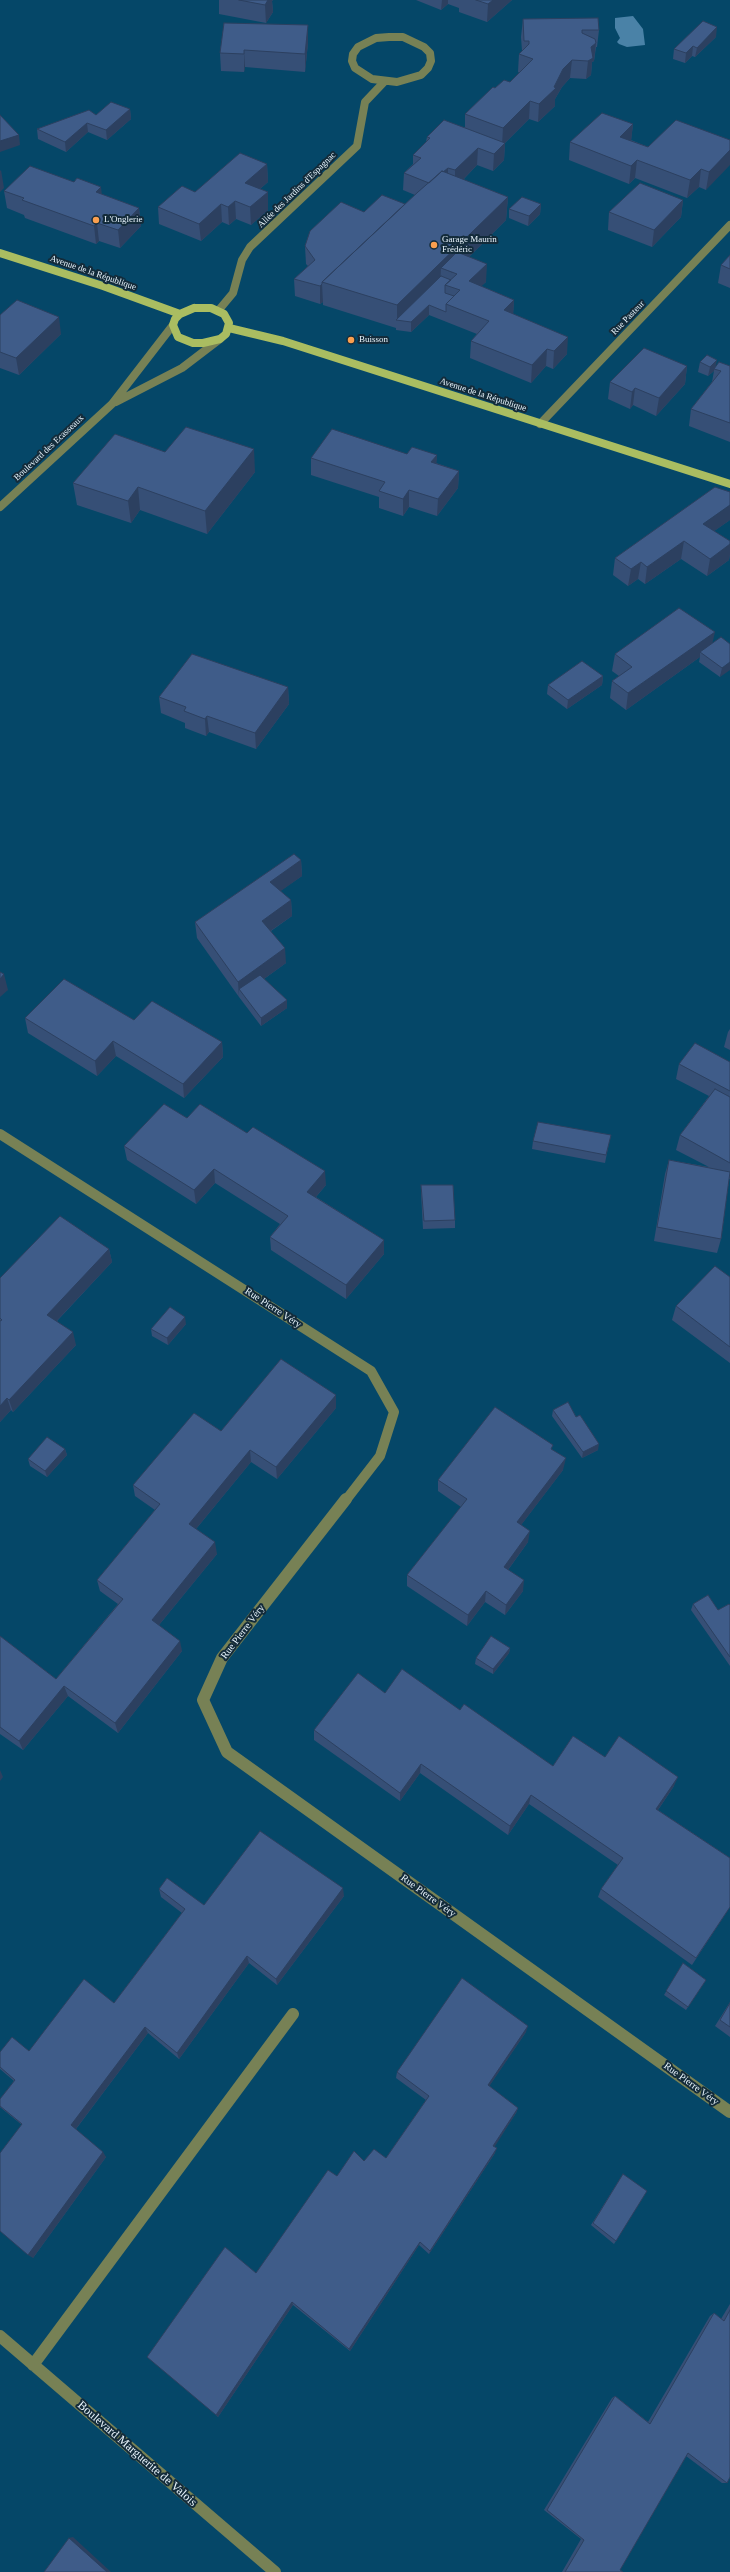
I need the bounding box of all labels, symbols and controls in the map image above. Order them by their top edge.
street label: Allée des Jardins d'Espagnac [256,150,338,230]
marker: L'Onglerie [91,215,101,225]
place label: L'Onglerie [104,215,143,225]
place label: Garage Maurin Frédéric [442,235,497,256]
marker: Garage Maurin Frédéric [429,240,439,250]
street label: Avenue de la République [48,253,138,293]
street label: Rue Pasteur [609,299,647,337]
marker: Buisson [346,335,356,345]
place label: Buisson [359,335,388,345]
street label: Avenue de la République [438,376,528,414]
street label: Boulevard des Ecasseaux [12,413,86,483]
street label: Rue Pierre Véry [242,1285,304,1331]
street label: Rue Pierre Véry [219,1602,267,1662]
street label: Rue Pierre Véry [398,1872,458,1920]
street label: Rue Pierre Véry [661,2060,721,2108]
street label: Boulevard Marguerite de Valois [74,2398,200,2510]

